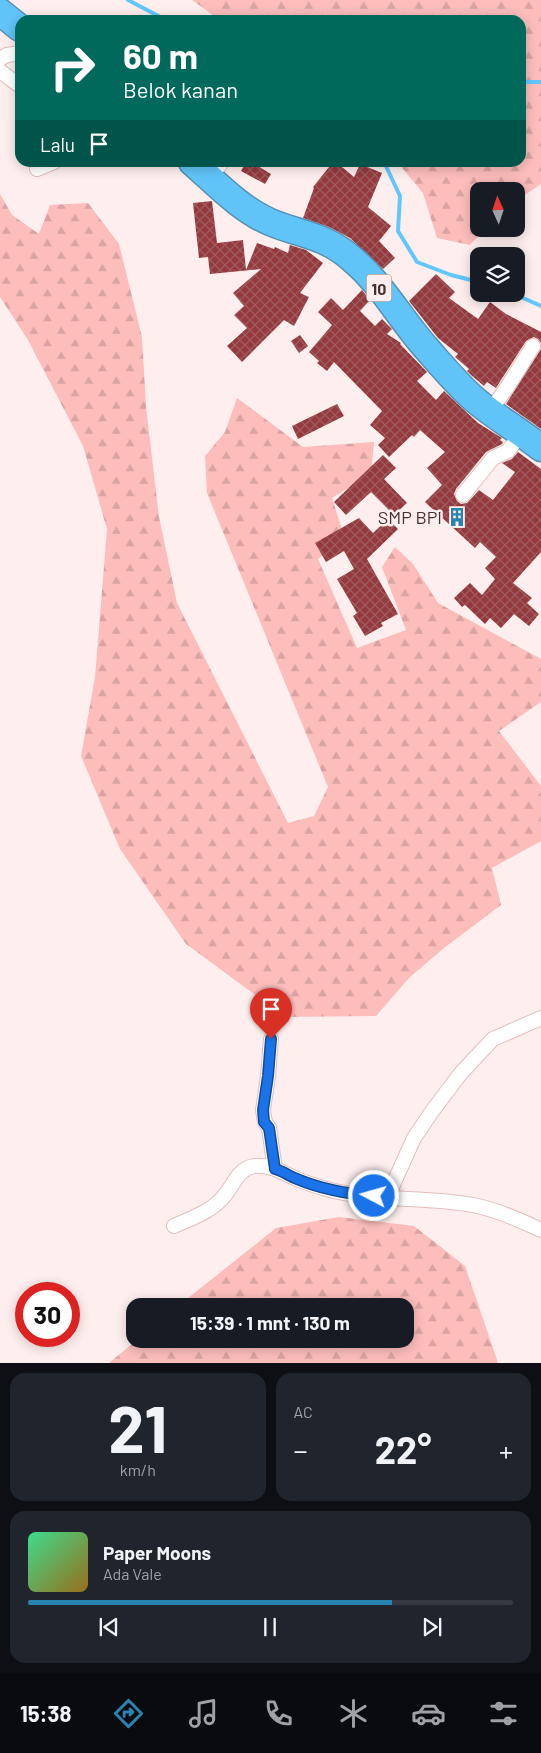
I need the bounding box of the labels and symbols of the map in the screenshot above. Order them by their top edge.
north arrow [470,182,525,238]
road number: 10 [366,274,392,302]
place label: SMP BPI [378,506,442,528]
building icon: SMP BPI [446,506,468,528]
pin [250,988,292,1039]
position arrow [347,1169,399,1221]
speed limit sign: 30 [15,1282,80,1347]

